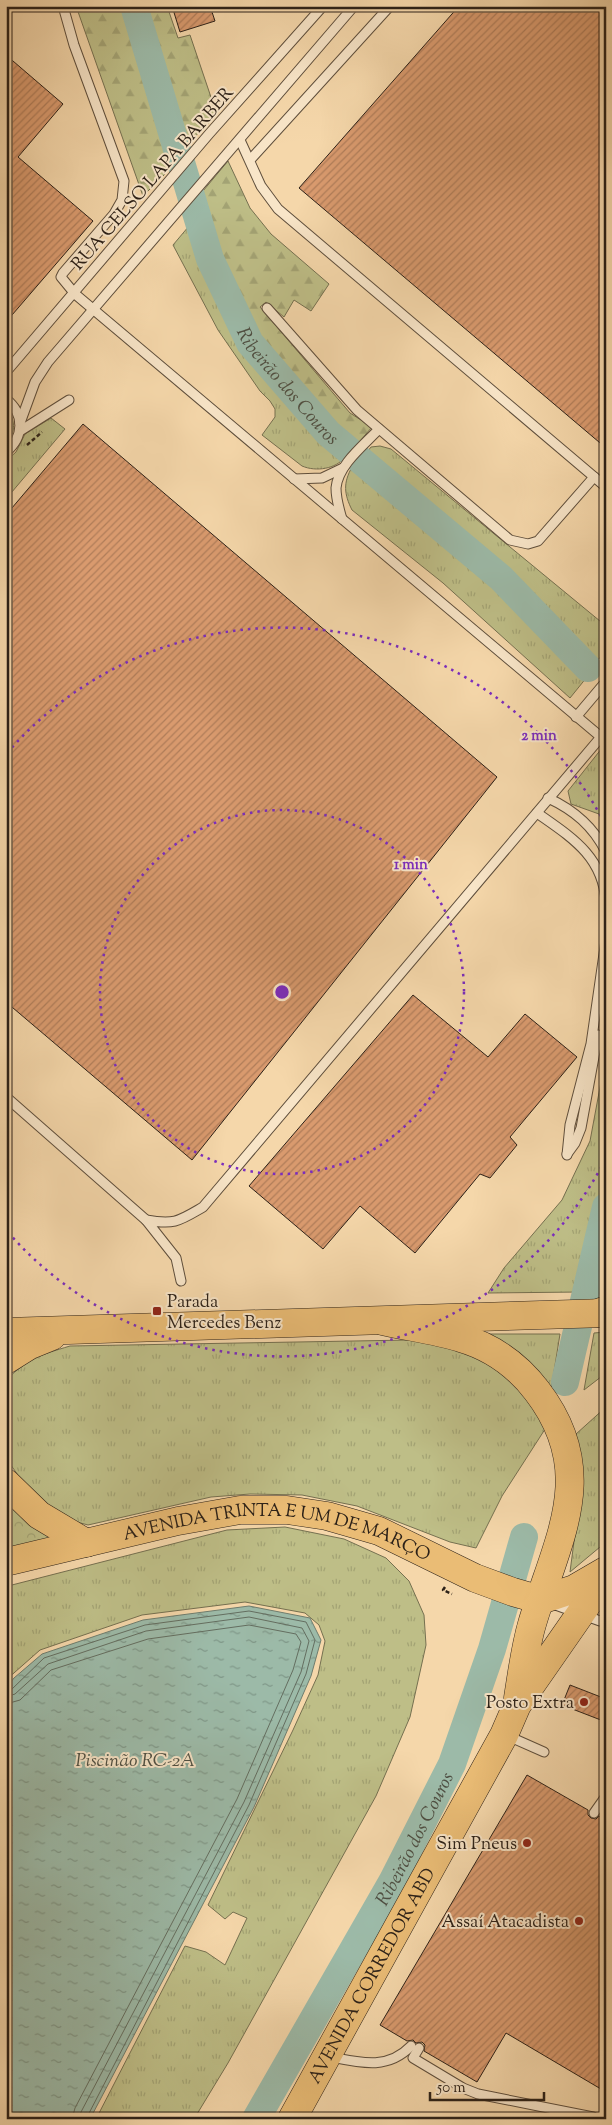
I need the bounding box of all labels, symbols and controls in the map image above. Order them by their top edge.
street label: RUA CELSO LAPA BARBER [66,82,241,277]
water label: Ribeirão dos Couros [228,323,344,452]
text: 2 min [521,726,557,747]
text: 1 min [394,855,428,876]
centre of rings [273,983,291,1001]
place label: Parada Mercedes Benz [167,1290,282,1337]
marker: Parada Mercedes Benz [151,1305,163,1317]
street label: AVENIDA TRINTA E UM DE MARÇO [121,1499,434,1569]
place label: Posto Extra [486,1691,574,1717]
marker: Posto Extra [578,1696,590,1708]
water label: Piscinão RC-2A [76,1748,195,1775]
water label: Ribeirão dos Couros [370,1768,462,1911]
place label: Sim Pneus [436,1832,517,1858]
marker: Sim Pneus [521,1837,533,1849]
street label: AVENIDA CORREDOR ABD [303,1864,443,2089]
place label: Assaí Atacadista [441,1910,569,1936]
marker: Assaí Atacadista [573,1915,585,1927]
scale bar [430,2070,543,2102]
text: 50 m [436,2078,466,2099]

